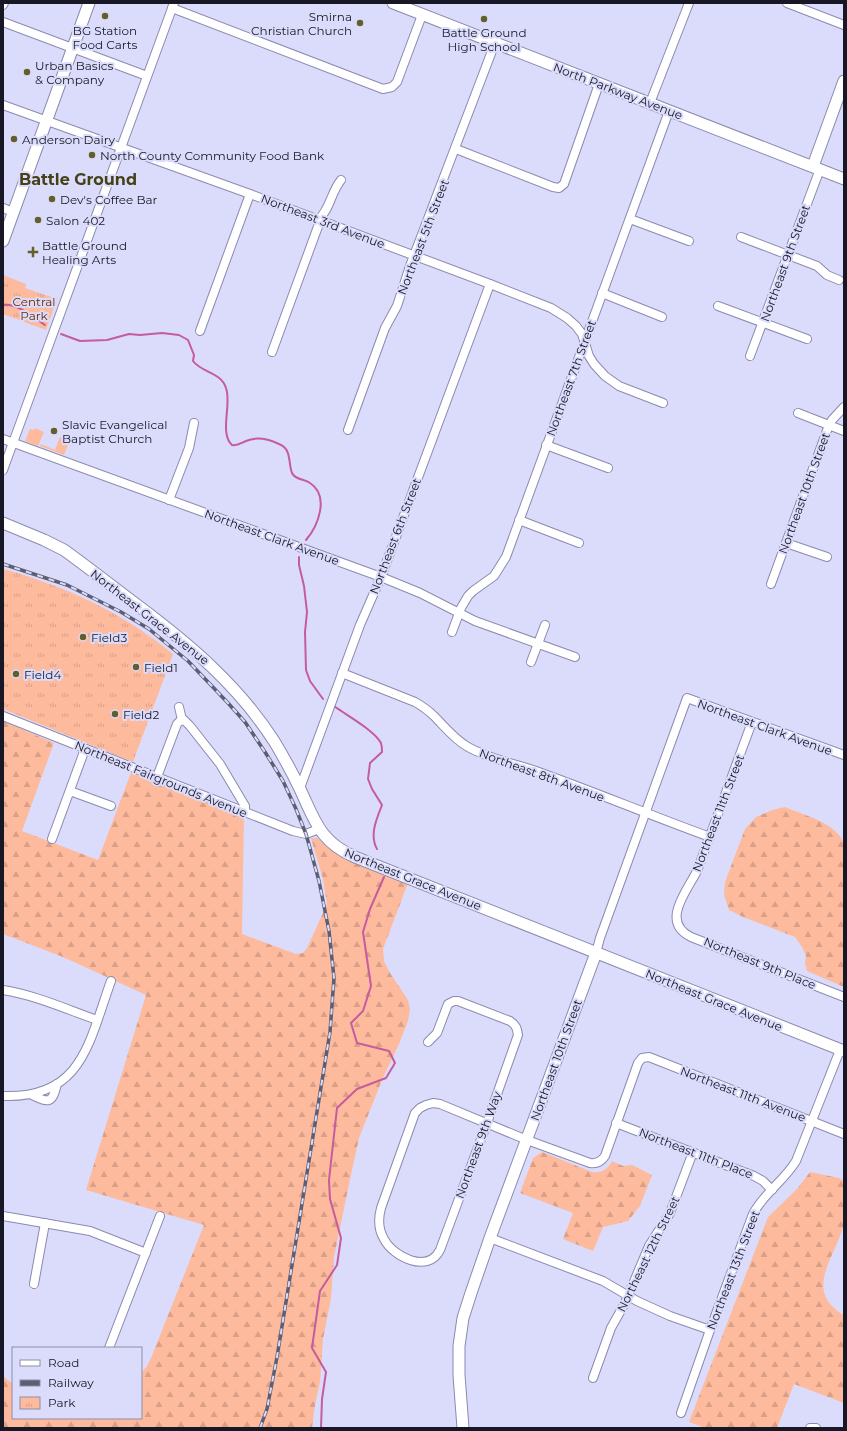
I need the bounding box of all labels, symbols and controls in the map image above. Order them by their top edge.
place label: Smirna Christian Church [251,9,352,38]
marker: BG Station Food Carts [100,11,110,21]
marker: Battle Ground High School [479,14,489,24]
marker: Smirna Christian Church [355,18,365,28]
place label: BG Station Food Carts [73,23,138,52]
place label: Battle Ground High School [441,25,527,54]
place label: Urban Basics & Company [35,58,114,87]
street label: North Parkway Avenue [551,59,685,123]
marker: Urban Basics & Company [22,67,32,77]
place label: Anderson Dairy [22,132,115,147]
marker: Anderson Dairy [9,134,19,144]
place label: North County Community Food Bank [100,148,325,163]
marker: North County Community Food Bank [87,150,97,160]
district label: Battle Ground [19,170,137,189]
street label: Northeast 5th Street [394,177,452,297]
street label: Northeast 3rd Avenue [259,190,387,252]
place label: Dev's Coffee Bar [60,192,158,207]
marker: Dev's Coffee Bar [47,194,57,204]
street label: Northeast 9th Street [757,202,813,323]
place label: Salon 402 [46,213,105,228]
marker: Salon 402 [33,215,43,225]
place label: Battle Ground Healing Arts [42,238,127,267]
marker: Battle Ground Healing Arts [27,246,39,258]
park label: Central Park [12,294,56,323]
street label: Northeast 7th Street [543,318,599,438]
place label: Slavic Evangelical Baptist Church [62,417,168,446]
marker: Slavic Evangelical Baptist Church [49,426,59,436]
street label: Northeast 10th Street [775,430,833,556]
street label: Northeast 6th Street [366,476,424,596]
street label: Northeast Clark Avenue [203,506,341,568]
street label: Northeast Grace Avenue [88,566,212,668]
place label: Field3 [91,630,127,645]
marker: Field3 [78,632,88,642]
place label: Field1 [144,660,178,675]
marker: Field1 [131,662,141,672]
place label: Field4 [24,667,61,682]
marker: Field4 [11,669,21,679]
street label: Northeast Clark Avenue [696,696,834,758]
place label: Field2 [123,707,159,722]
marker: Field2 [110,709,120,719]
street label: Northeast Fairgrounds Avenue [73,737,249,821]
street label: Northeast 8th Avenue [477,745,607,805]
street label: Northeast 11th Street [689,752,747,874]
street label: Northeast Grace Avenue [342,845,484,913]
street label: Northeast 9th Place [702,934,818,992]
street label: Northeast Grace Avenue [643,966,785,1034]
street label: Northeast 10th Street [527,997,585,1123]
street label: Northeast 11th Avenue [678,1063,808,1125]
street label: Northeast 9th Way [452,1089,505,1201]
street label: Northeast 11th Place [637,1124,755,1182]
street label: Northeast 12th Street [613,1194,683,1314]
street label: Northeast 13th Street [703,1208,763,1332]
legend [12,1347,142,1419]
text: Road [48,1355,79,1370]
text: Railway [48,1375,94,1390]
text: Park [48,1395,76,1410]

